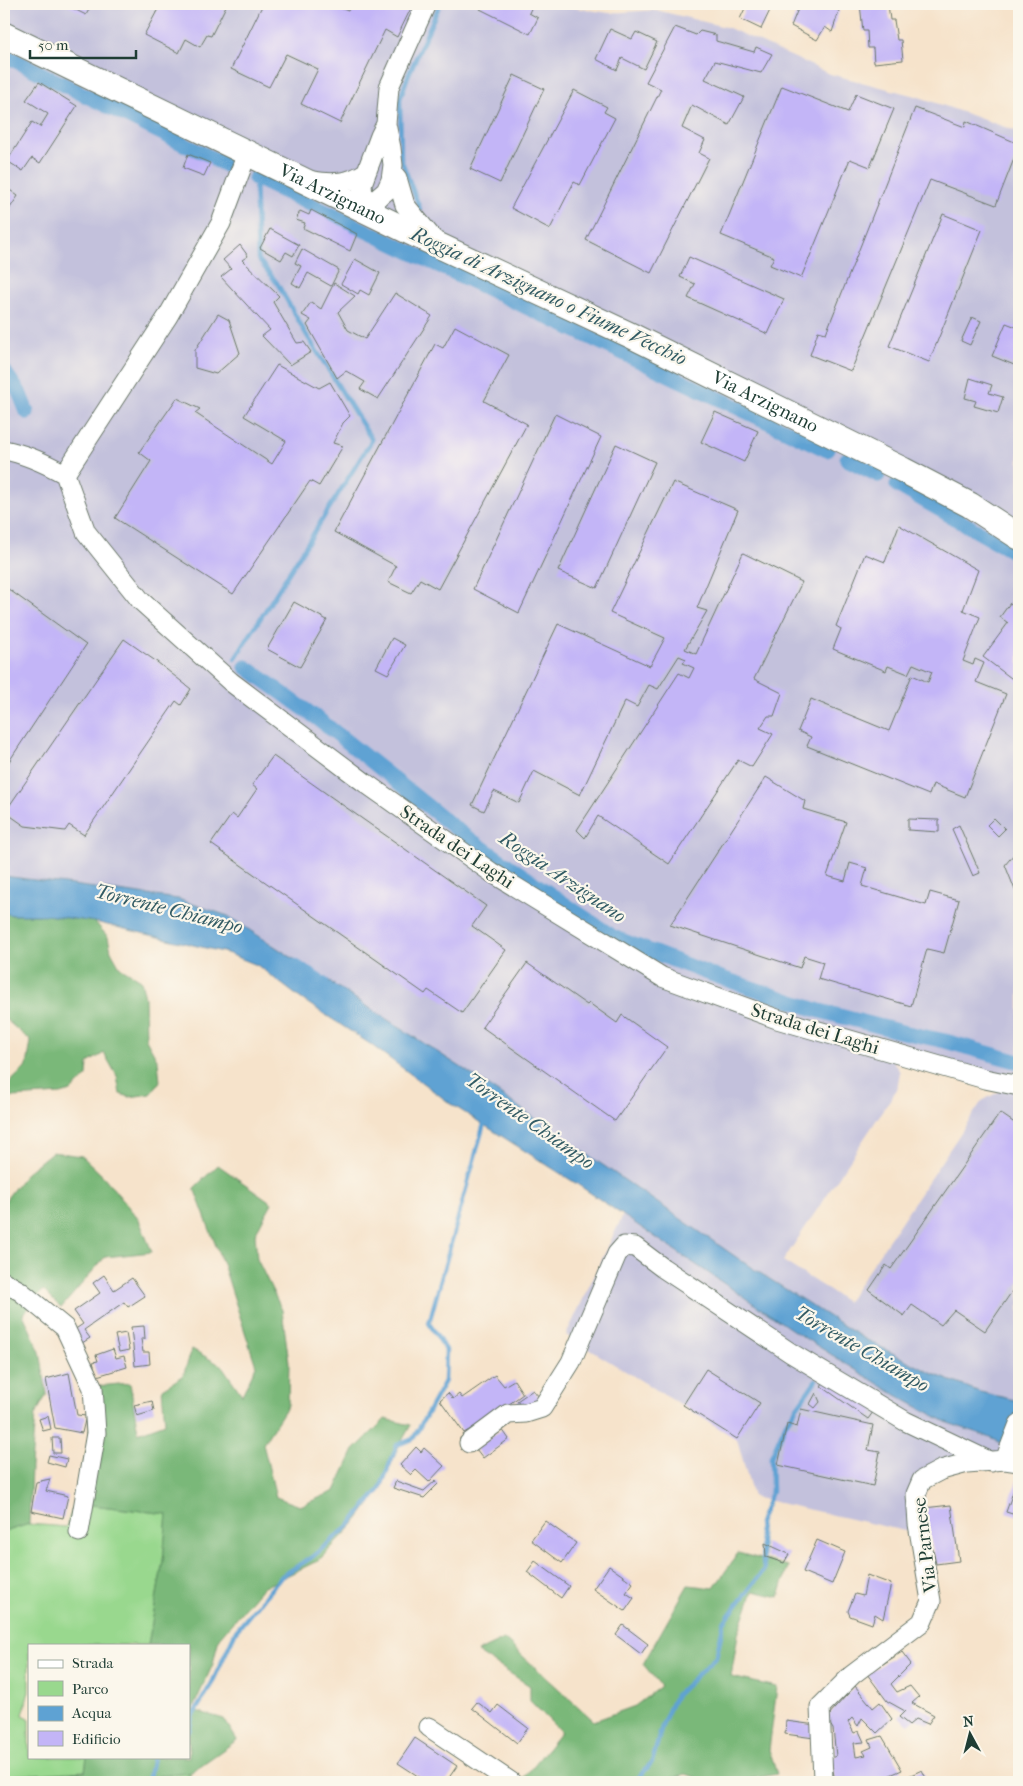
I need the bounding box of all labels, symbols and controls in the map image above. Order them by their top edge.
scale bar [30,28,136,60]
text: 50 m [38,36,69,54]
street label: Via Arzignano [275,159,390,230]
water label: Roggia di Arzignano o Fiume Vecchio [406,221,691,370]
street label: Via Arzignano [707,366,822,438]
street label: Strada dei Laghi [396,801,519,893]
water label: Roggia Arzignano [494,825,630,928]
water label: Torrente Chiampo [93,880,245,938]
street label: Strada dei Laghi [748,999,882,1059]
water label: Torrente Chiampo [461,1068,599,1174]
water label: Torrente Chiampo [791,1301,933,1397]
street label: Via Parnese [908,1496,942,1595]
legend [28,1644,190,1758]
text: Strada [72,1654,115,1672]
text: Parco [72,1680,109,1698]
text: Acqua [71,1704,113,1722]
north arrow [946,1708,996,1758]
text: N [962,1712,975,1731]
text: Edificio [72,1730,121,1748]

